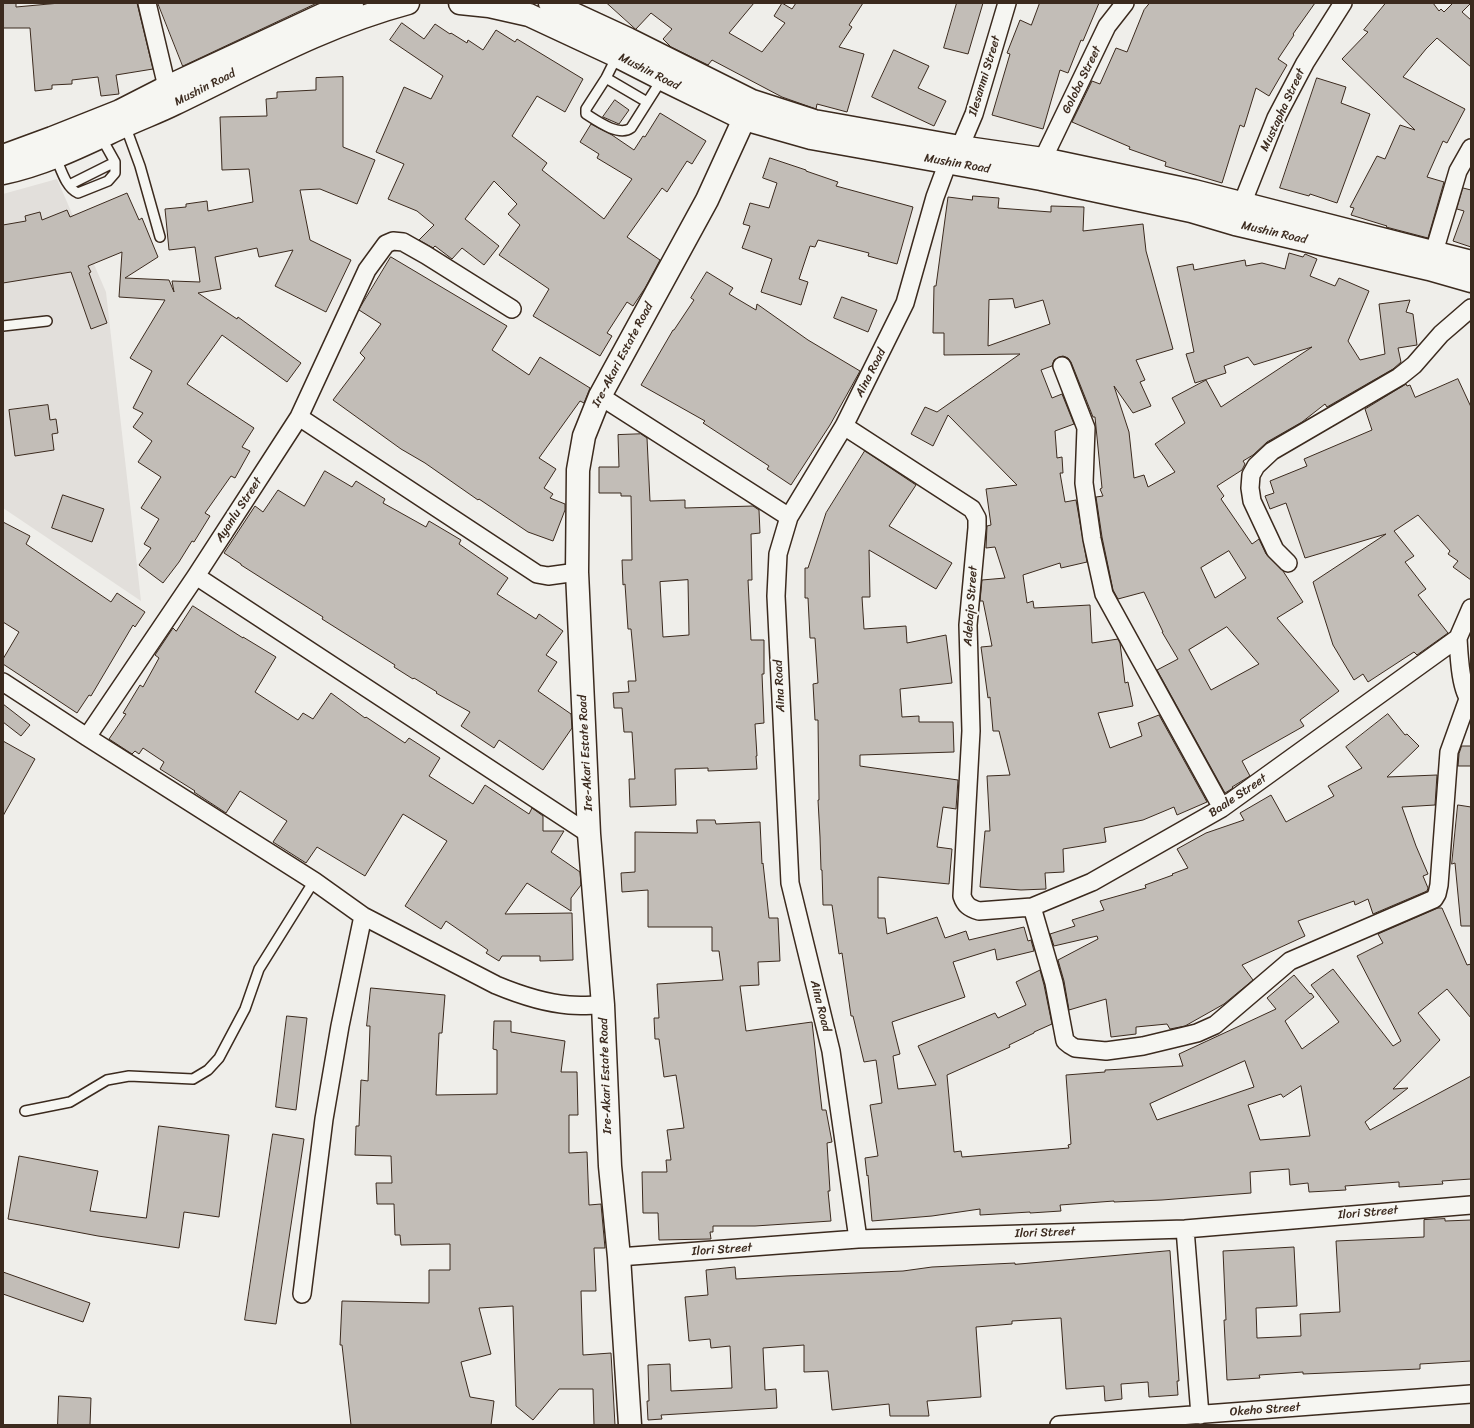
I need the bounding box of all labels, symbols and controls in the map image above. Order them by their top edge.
street label: Ilesanmi Street [966,34,1004,118]
street label: Goloba Street [1059,44,1105,116]
street label: Mushin Road [616,50,682,94]
street label: Mushin Road [172,66,238,110]
street label: Mustapha Street [1258,66,1308,154]
street label: Mushin Road [923,151,991,177]
street label: Mushin Road [1240,218,1308,248]
street label: Ire-Akari Estate Road [589,300,657,410]
street label: Aina Road [853,346,889,400]
street label: Ayanlu Street [213,475,265,545]
street label: Adebajo Street [961,565,981,647]
street label: Aina Road [771,659,789,713]
street label: Ire-Akari Estate Road [576,695,596,811]
street label: Baale Street [1206,771,1270,821]
street label: Aina Road [807,979,833,1033]
street label: Ire-Akari Estate Road [597,1018,615,1134]
street label: Ilori Street [1337,1203,1399,1223]
street label: Ilori Street [1015,1225,1075,1241]
street label: Ilori Street [691,1241,753,1259]
street label: Okeho Street [1229,1400,1301,1420]

